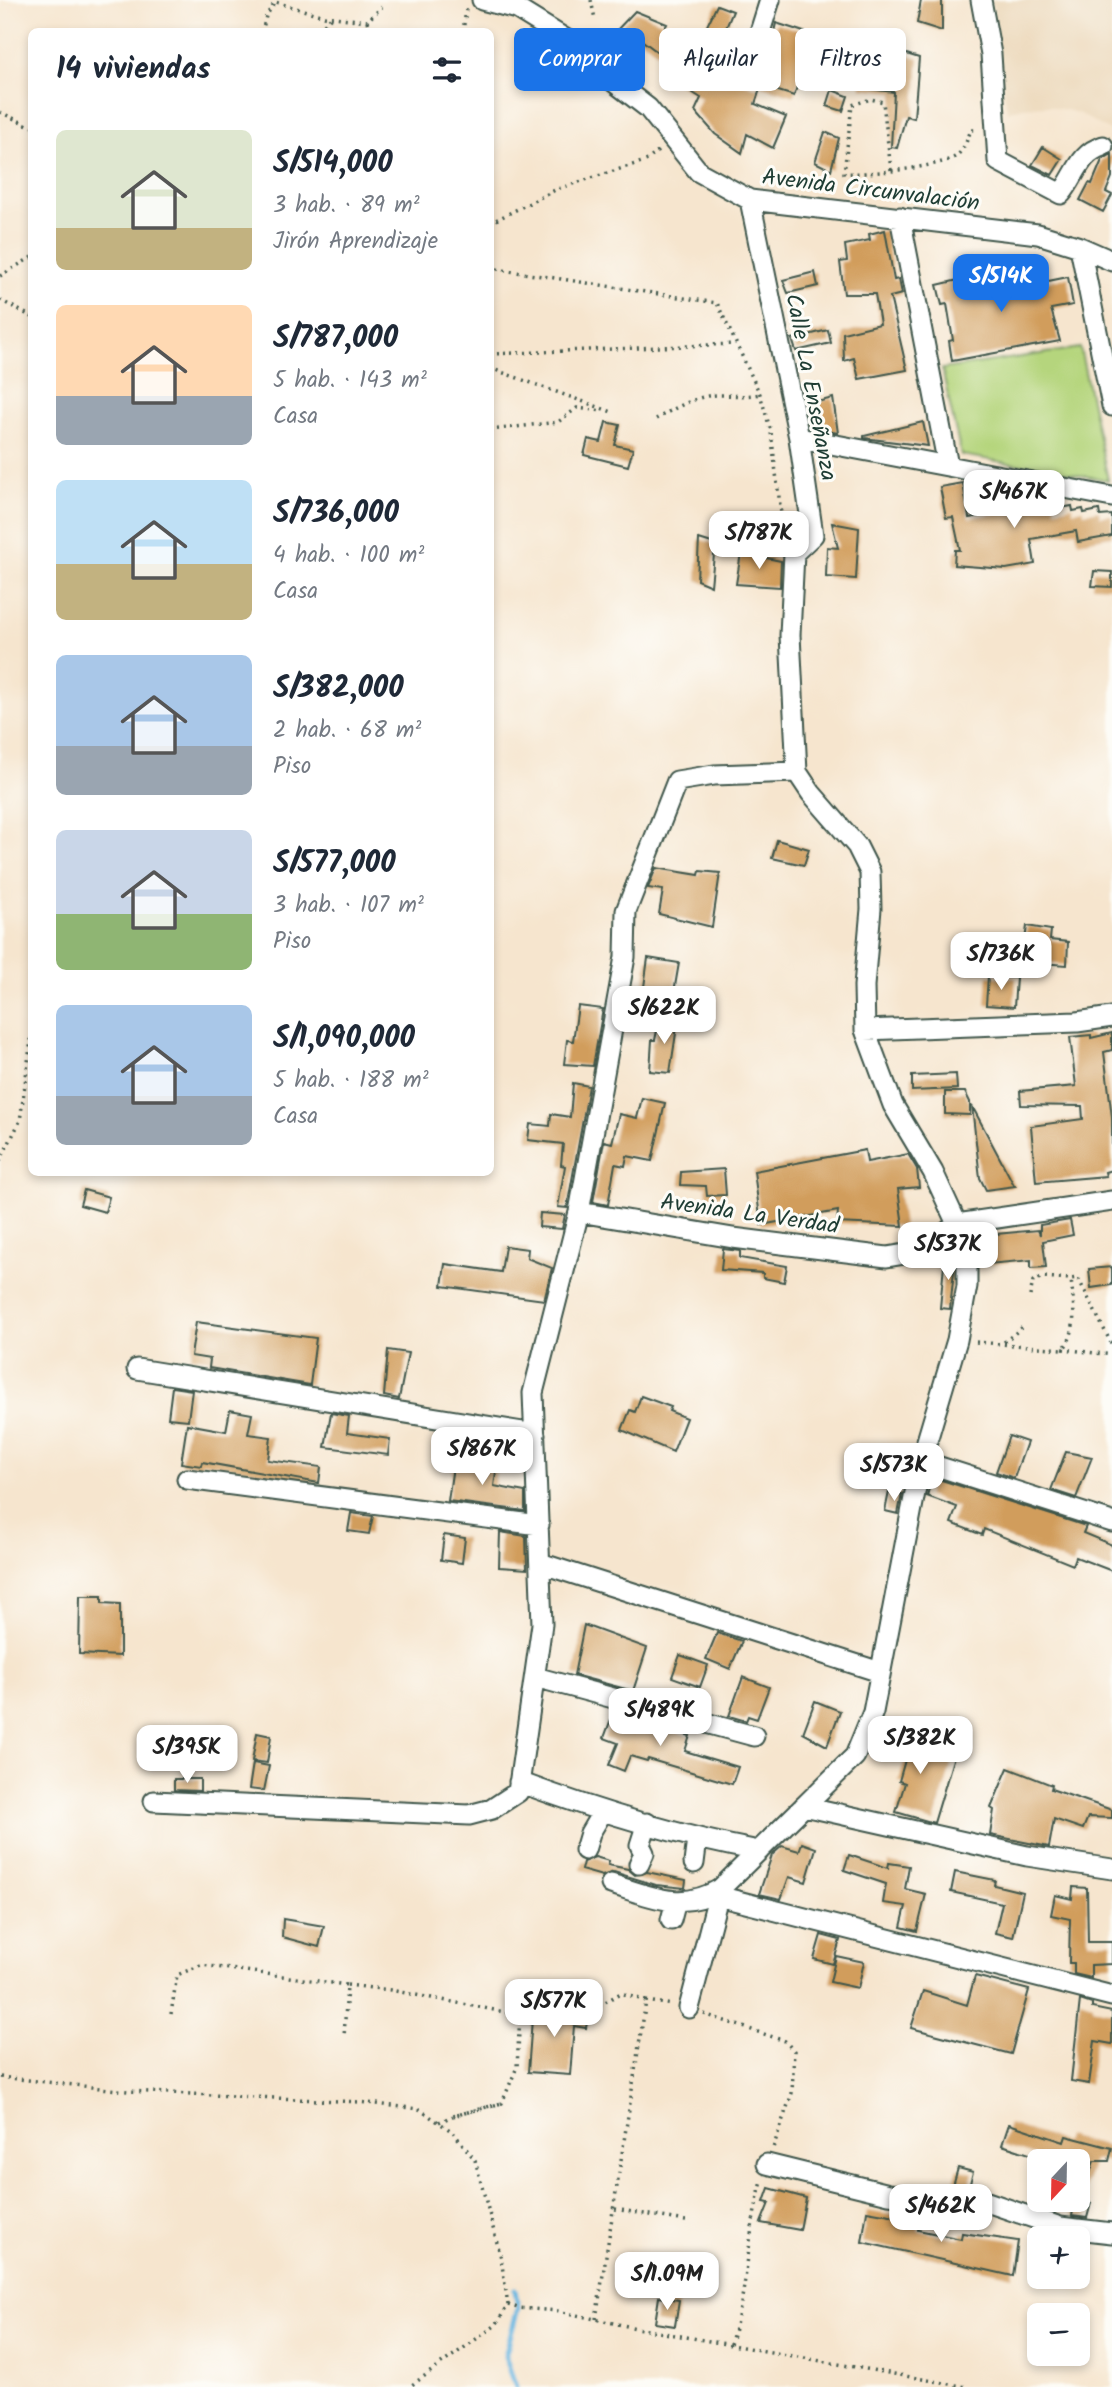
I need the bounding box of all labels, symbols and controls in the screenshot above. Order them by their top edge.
chip: Comprar [514,28,645,91]
chip: Alquilar [659,28,781,91]
chip: Filtros [795,28,906,91]
text: 14 viviendas [56,46,211,94]
icon: filters [428,51,466,89]
text: S/514,000 [273,140,393,188]
icon: home [112,158,196,242]
street label: Avenida Circunvalación [760,160,982,222]
text: 3 hab. · 89 m² [273,188,420,224]
text: Jirón Aprendizaje [273,224,438,260]
pin: S/514K [944,254,1058,314]
text: S/514K [969,259,1033,295]
street label: Calle La Enseñanza [774,291,846,484]
text: S/787,000 [273,315,398,363]
icon: home [112,333,196,417]
text: 5 hab. · 143 m² [273,363,427,399]
text: Casa [273,399,318,435]
pin: S/467K [957,470,1071,530]
text: S/467K [980,475,1048,511]
text: S/736,000 [273,490,399,538]
icon: home [112,508,196,592]
pin: S/787K [702,512,816,571]
text: S/787K [725,516,793,552]
text: 4 hab. · 100 m² [273,538,424,574]
text: Casa [273,574,318,610]
text: S/382,000 [273,665,404,713]
icon: home [112,683,196,767]
text: 2 hab. · 68 m² [273,713,421,749]
text: Piso [273,749,311,785]
text: S/577,000 [273,840,396,888]
icon: home [112,858,196,942]
text: 3 hab. · 107 m² [273,888,424,924]
text: Piso [273,924,311,960]
pin: S/736K [944,932,1058,992]
text: S/736K [967,937,1035,973]
pin: S/622K [607,986,721,1046]
text: S/622K [628,991,700,1027]
text: S/1,090,000 [273,1015,415,1063]
icon: home [112,1033,196,1117]
text: 5 hab. · 188 m² [273,1063,429,1099]
text: Casa [273,1099,318,1135]
street label: Avenida La Verdad [658,1185,842,1245]
pin: S/537K [891,1222,1005,1282]
text: S/537K [914,1227,982,1263]
pin: S/867K [425,1428,539,1487]
text: S/867K [447,1432,517,1468]
pin: S/573K [837,1444,951,1503]
text: S/573K [860,1448,928,1484]
pin: S/489K [603,1688,717,1748]
text: S/489K [625,1693,695,1729]
pin: S/382K [863,1716,977,1776]
text: S/382K [884,1721,956,1757]
pin: S/395K [130,1726,244,1785]
text: S/395K [153,1730,221,1766]
pin: S/577K [497,1980,611,2039]
text: S/577K [521,1984,587,2020]
north arrow [1027,2149,1090,2212]
map controls [1027,2149,1090,2366]
pin: S/462K [884,2184,998,2244]
text: S/462K [905,2189,977,2225]
button: + [1027,2226,1090,2289]
pin: S/1.09M [602,2252,732,2312]
text: S/1.09M [631,2257,703,2293]
button: − [1027,2303,1090,2366]

